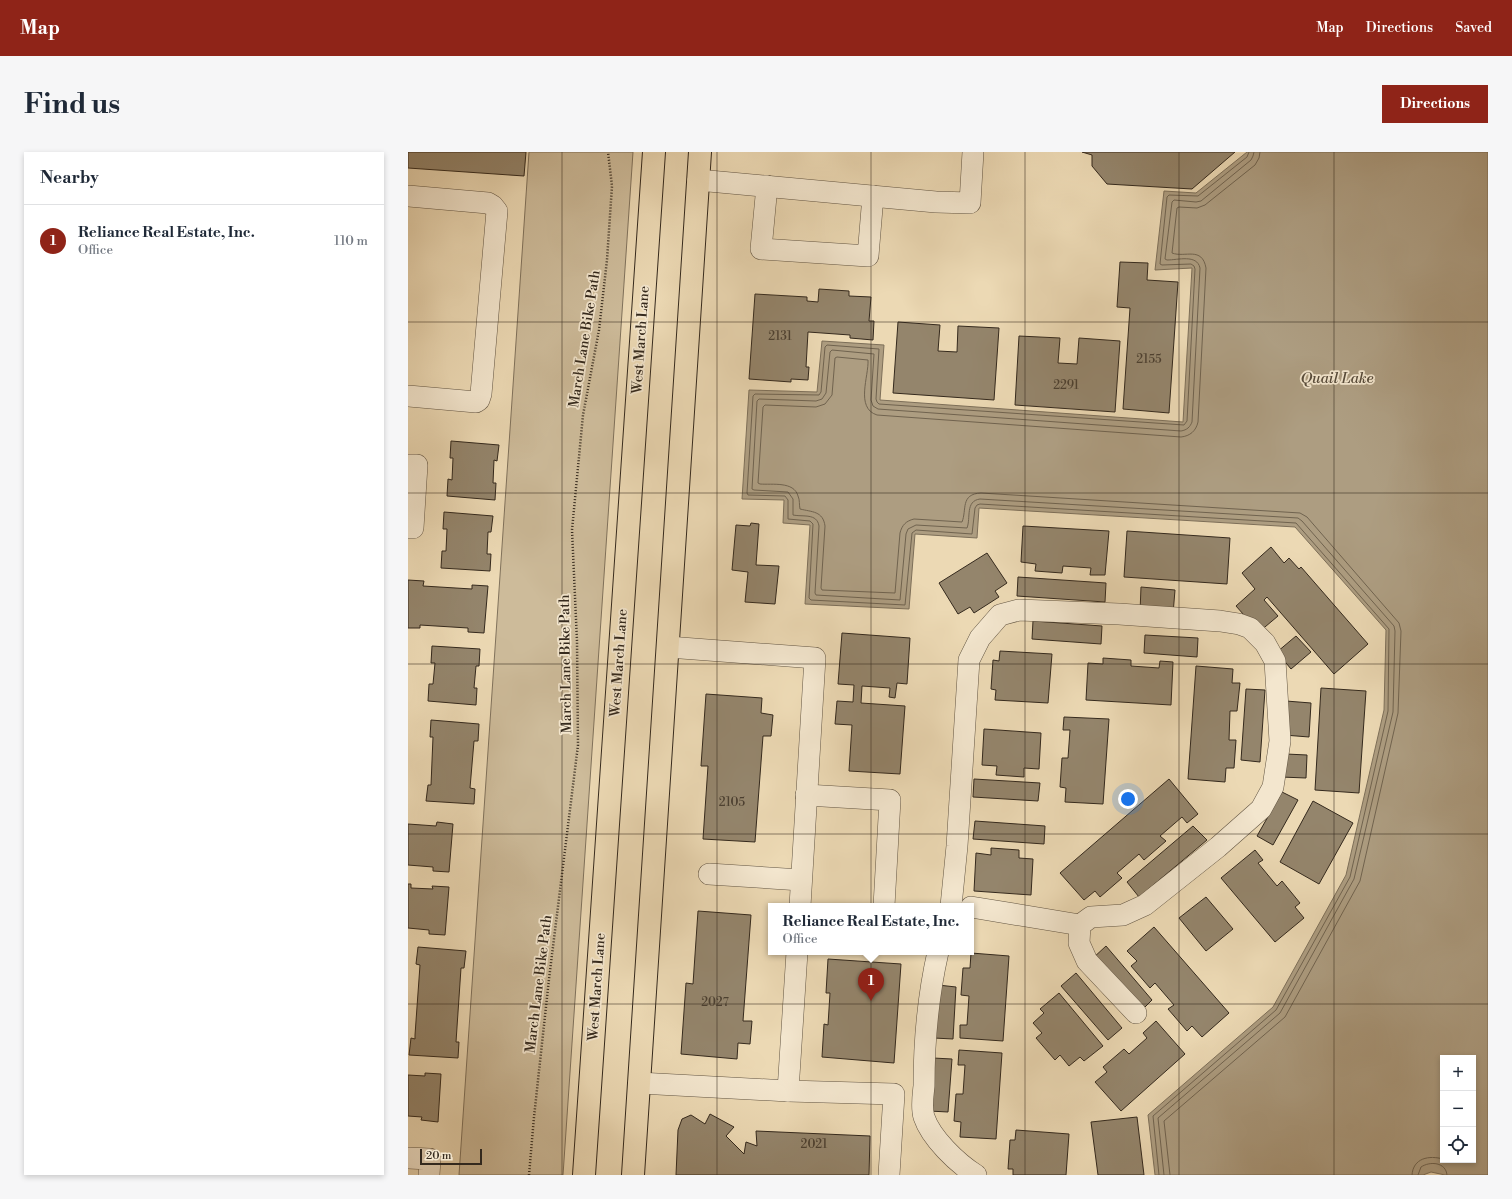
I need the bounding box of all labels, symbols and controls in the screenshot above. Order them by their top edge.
text: Map [20,16,60,40]
text: Map [1316,19,1344,37]
text: Directions [1366,19,1433,37]
text: Saved [1455,19,1492,37]
button: Directions [1382,85,1488,123]
text: Find us [24,87,120,122]
text: Nearby [40,167,99,189]
text: Reliance Real Estate, Inc. [78,223,255,242]
text: 1 [50,233,56,249]
text: 110 m [334,233,368,249]
text: Office [78,242,113,258]
street label: March Lane Bike Path [565,268,605,409]
street label: West March Lane [628,285,654,396]
house number: 2131 [768,329,793,344]
house number: 2155 [1136,352,1162,367]
water label: Quail Lake [1300,369,1374,388]
house number: 2291 [1053,378,1080,393]
street label: March Lane Bike Path [556,594,576,734]
street label: West March Lane [606,608,632,719]
your location [1118,789,1138,809]
house number: 2105 [719,795,746,810]
popup [768,903,974,955]
text: Reliance Real Estate, Inc. [783,912,959,931]
street label: March Lane Bike Path [522,913,556,1054]
text: Office [783,931,818,947]
street label: West March Lane [584,932,610,1043]
pin: 1 [858,968,884,1001]
house number: 2027 [701,995,729,1010]
map controls [1440,1055,1476,1163]
button: + [1440,1055,1476,1091]
button: − [1440,1091,1476,1127]
button: locate [1440,1127,1476,1163]
house number: 2021 [801,1137,828,1152]
scale bar [420,1147,482,1166]
text: 20 m [426,1149,451,1163]

